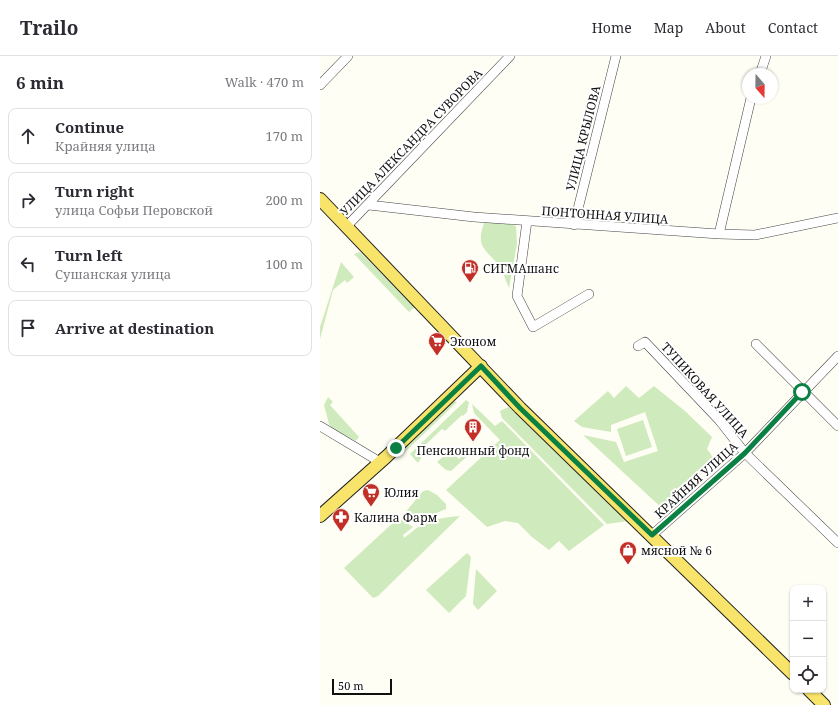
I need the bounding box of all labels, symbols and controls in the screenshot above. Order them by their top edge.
text: Trailo [20,15,78,41]
text: Home [592,18,632,37]
text: Map [654,18,683,37]
text: About [705,18,746,37]
text: Contact [768,18,818,37]
street label: УЛИЦА АЛЕКСАНДРА СУВОРОВА [336,64,486,219]
north arrow [742,68,778,104]
text: 6 min [16,71,64,94]
text: Walk · 470 m [225,73,304,91]
street label: УЛИЦА КРЫЛОВА [562,83,604,192]
text: Continue [55,117,124,137]
icon: ahead [17,125,39,147]
text: 170 m [266,127,303,145]
text: Крайняя улица [55,137,156,155]
text: Turn right [55,181,134,201]
icon: right [17,189,39,211]
text: 200 m [266,191,303,209]
text: улица Софьи Перовской [55,201,213,219]
street label: ПОНТОННАЯ УЛИЦА [541,202,669,228]
text: Turn left [55,245,123,265]
icon: left [17,253,39,275]
text: 100 m [266,255,303,273]
fuel station icon: СИГМАшанс [460,258,480,283]
place label: СИГМАшанс [483,260,559,277]
text: Сушанская улица [55,265,171,283]
icon: arrive [17,317,39,339]
text: Arrive at destination [55,318,214,338]
supermarket icon: Эконом [427,331,447,356]
place label: Эконом [450,333,497,350]
street label: ТУПИКОВАЯ УЛИЦА [657,339,753,442]
route start [793,383,811,401]
building icon: Пенсионный фонд [463,417,483,442]
street label: КРАЙНЯЯ УЛИЦА [651,438,742,522]
route end [387,439,405,457]
place label: Пенсионный фонд [416,442,530,459]
supermarket icon: Юлия [361,482,381,507]
place label: Юлия [384,484,419,501]
pharmacy icon: Калина Фарм [331,507,351,532]
place label: Калина Фарм [354,509,438,526]
shop icon: мясной № 6 [618,540,638,565]
place label: мясной № 6 [641,542,712,559]
map controls [790,585,826,693]
button: + [790,585,826,621]
button: − [790,621,826,657]
button: locate [790,657,826,693]
scale bar [332,677,392,696]
text: 50 m [338,678,364,693]

